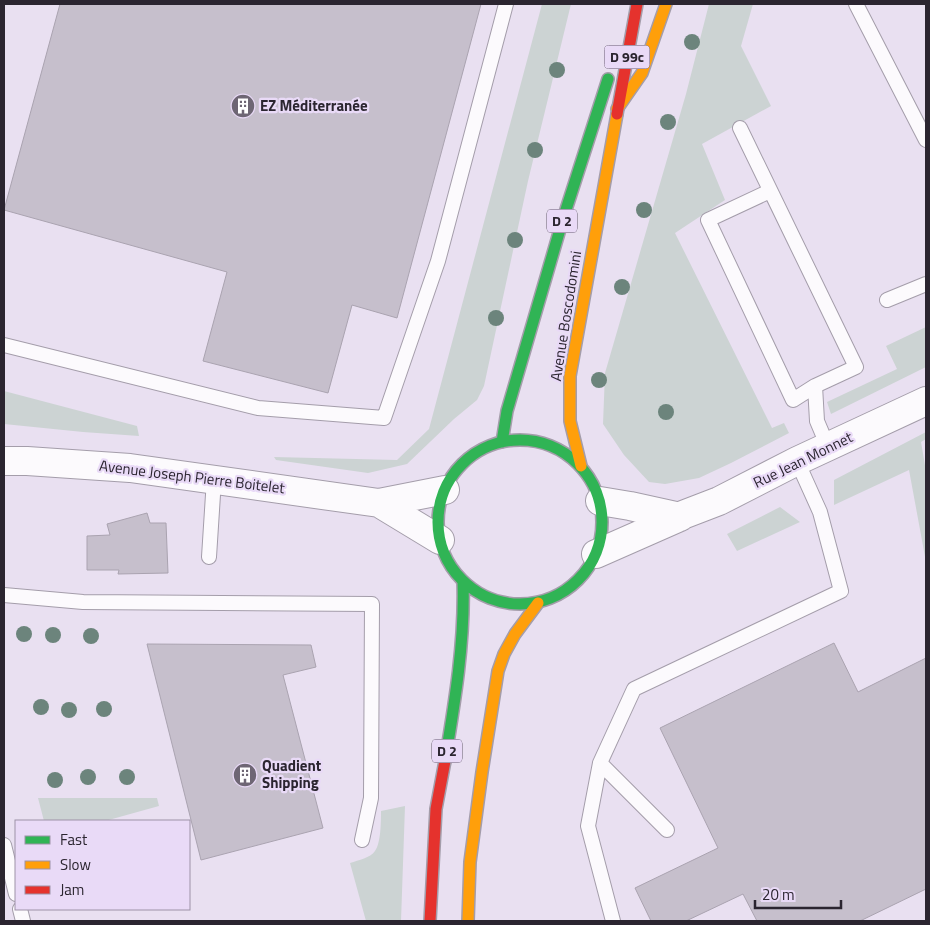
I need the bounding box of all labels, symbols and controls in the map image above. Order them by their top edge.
road number: D 99c [604,46,650,68]
building icon: EZ Méditerranée [230,93,256,119]
place label: EZ Méditerranée [260,94,368,117]
road number: D 2 [547,210,577,232]
street label: Avenue Boscodomini [544,249,587,383]
street label: Rue Jean Monnet [749,425,857,494]
street label: Avenue Joseph Pierre Boitelet [98,454,287,499]
road number: D 2 [432,739,462,762]
place label: Quadient Shipping [262,754,322,794]
building icon: Quadient Shipping [232,762,258,788]
legend [15,820,190,910]
text: Fast [60,828,88,851]
text: Slow [60,853,91,876]
text: Jam [60,878,84,901]
scale bar [755,878,841,910]
text: 20 m [762,883,795,906]

